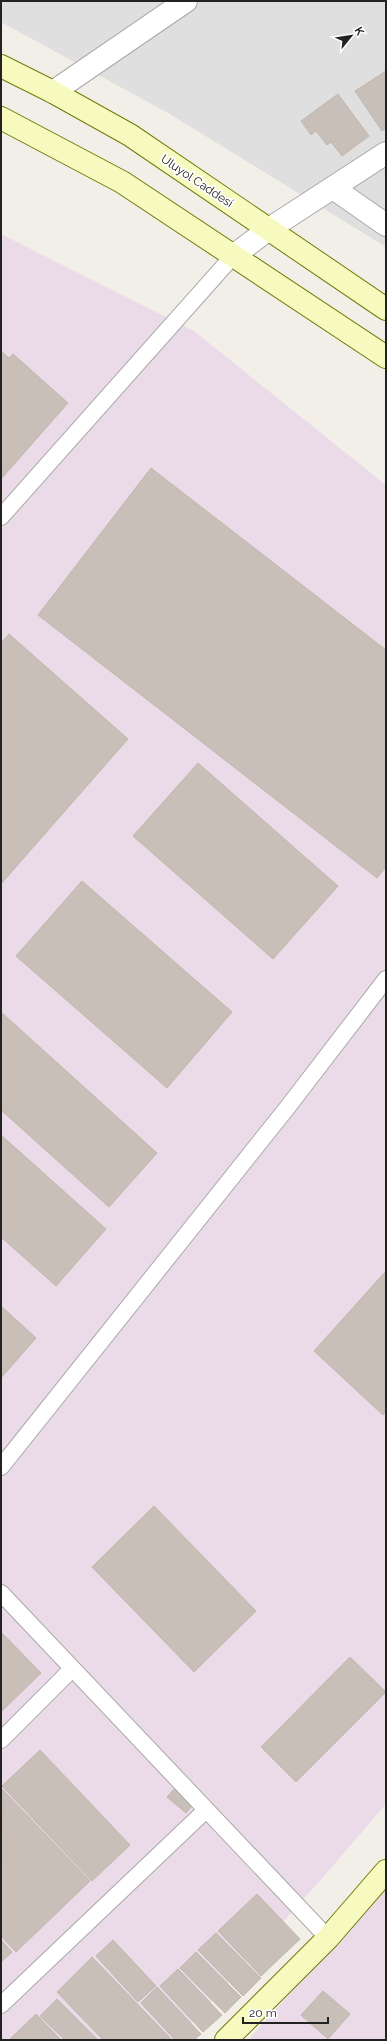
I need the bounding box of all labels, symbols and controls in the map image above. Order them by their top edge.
north arrow [331,16,371,56]
text: K [352,25,367,38]
street label: Uluyol Caddesi [158,152,236,210]
scale bar [243,1999,328,2025]
text: 20 m [249,2006,277,2020]

